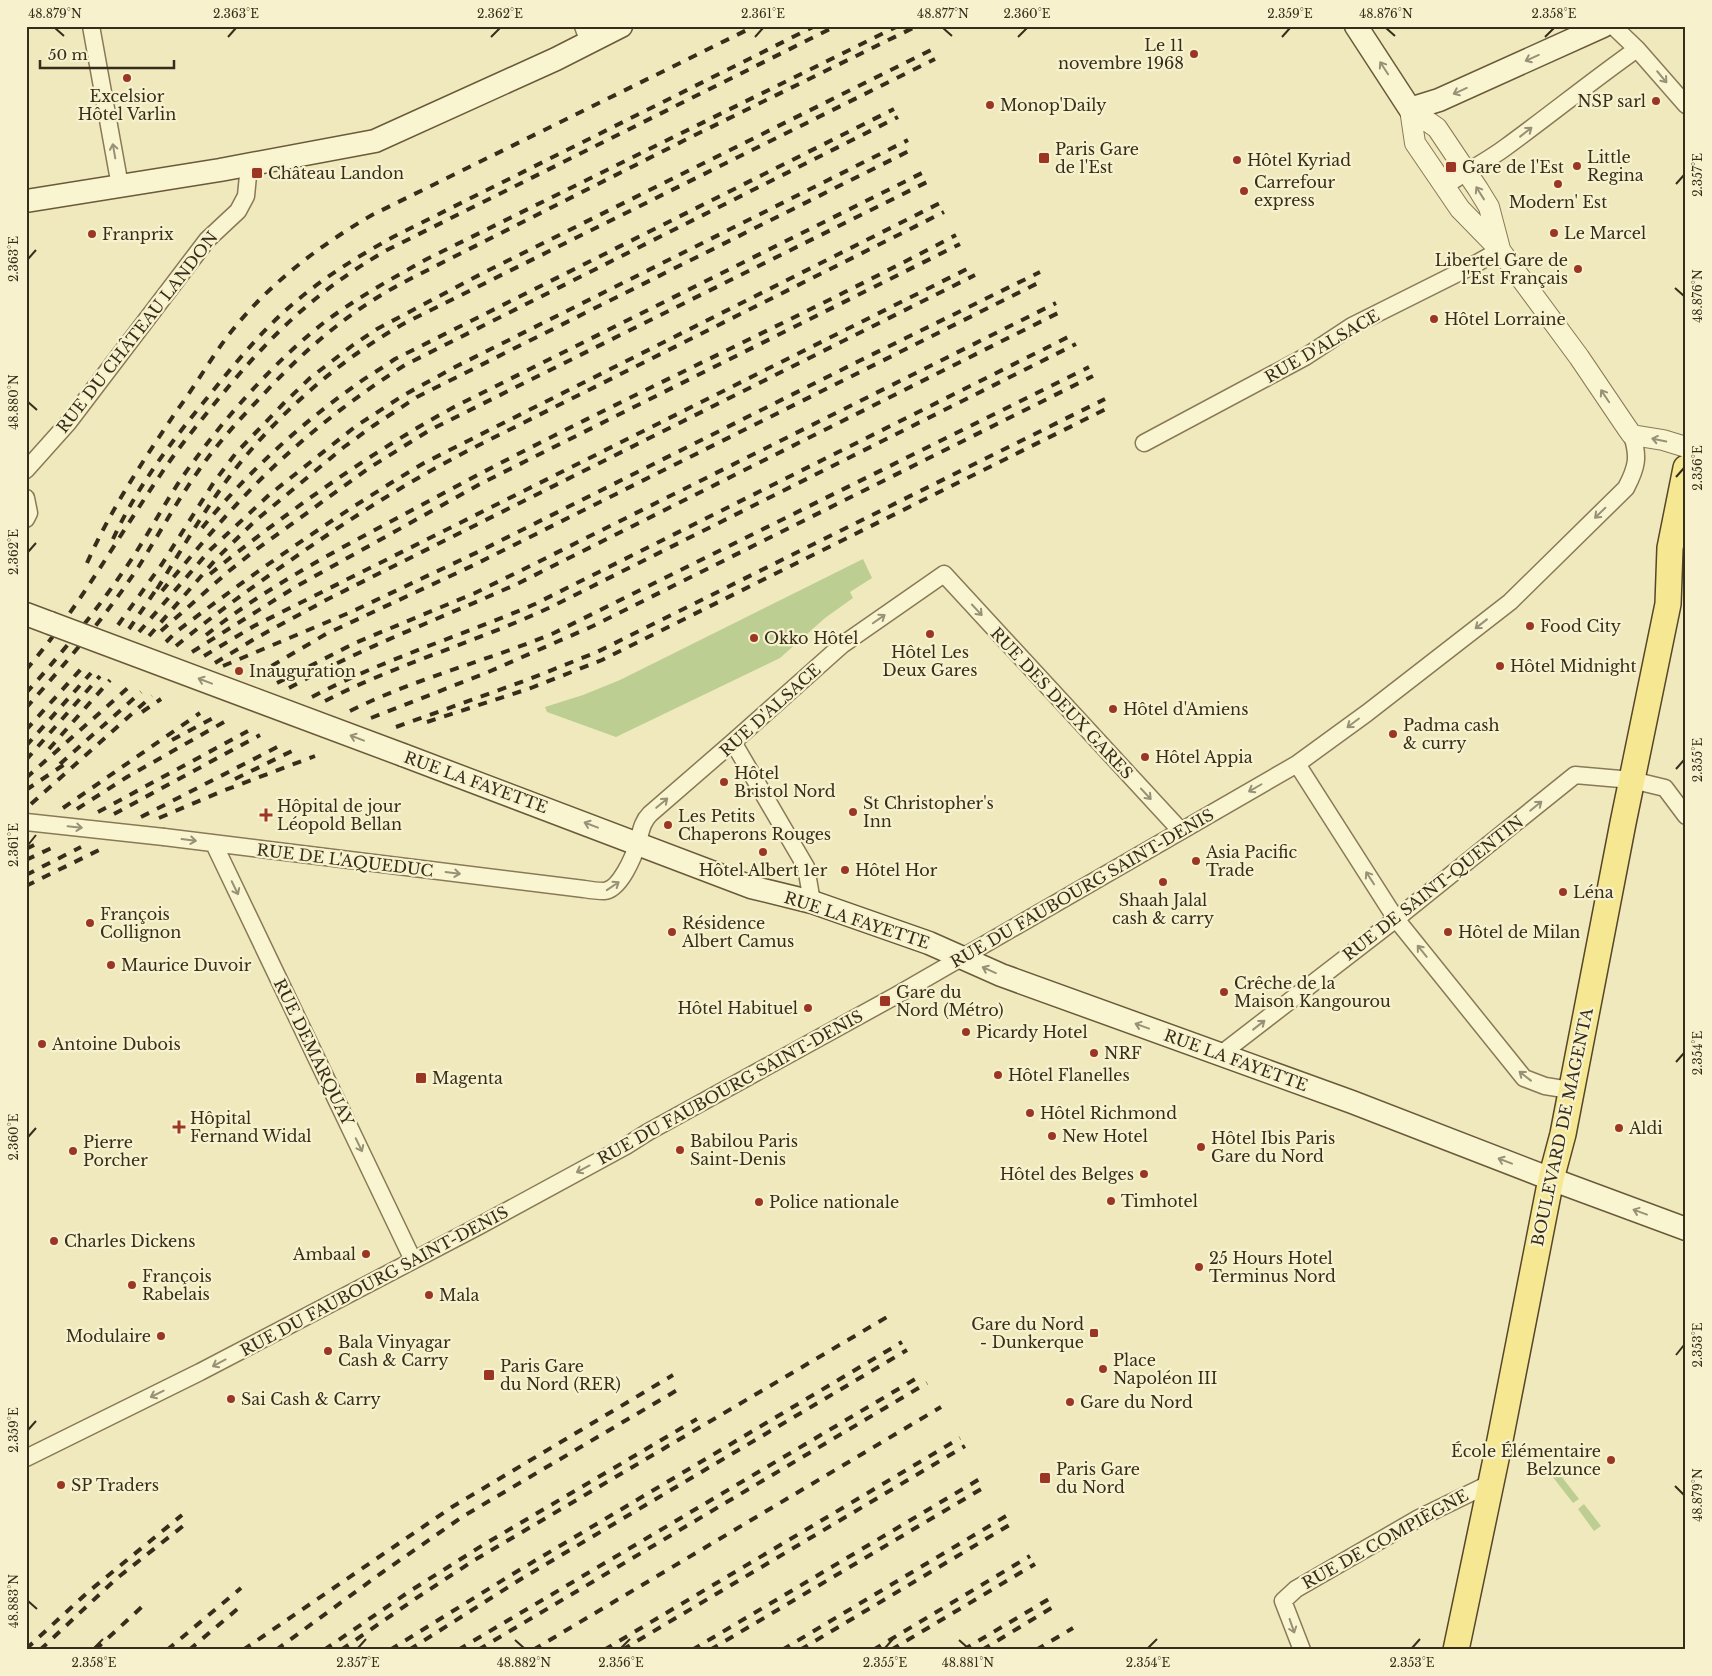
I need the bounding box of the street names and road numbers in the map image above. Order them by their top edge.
street label: RUE DU CHÂTEAU LANDON [52,227,222,437]
street label: RUE D'ALSACE [1261,305,1383,387]
street label: RUE DES DEUX GARES [986,623,1138,783]
street label: RUE D'ALSACE [715,659,825,761]
street label: RUE LA FAYETTE [401,747,551,817]
street label: RUE DU FAUBOURG SAINT-DENIS [947,804,1217,972]
street label: RUE DE SAINT-QUENTIN [1339,811,1527,965]
street label: RUE DE L'AQUEDUC [256,839,434,881]
street label: RUE LA FAYETTE [782,887,932,953]
street label: RUE DEMARQUAY [270,975,358,1129]
street label: RUE DU FAUBOURG SAINT-DENIS [594,1005,866,1169]
street label: BOULEVARD DE MAGENTA [1527,1006,1597,1248]
street label: RUE LA FAYETTE [1161,1025,1311,1095]
street label: RUE DU FAUBOURG SAINT-DENIS [237,1202,511,1360]
street label: RUE DE COMPIÈGNE [1298,1485,1472,1593]

